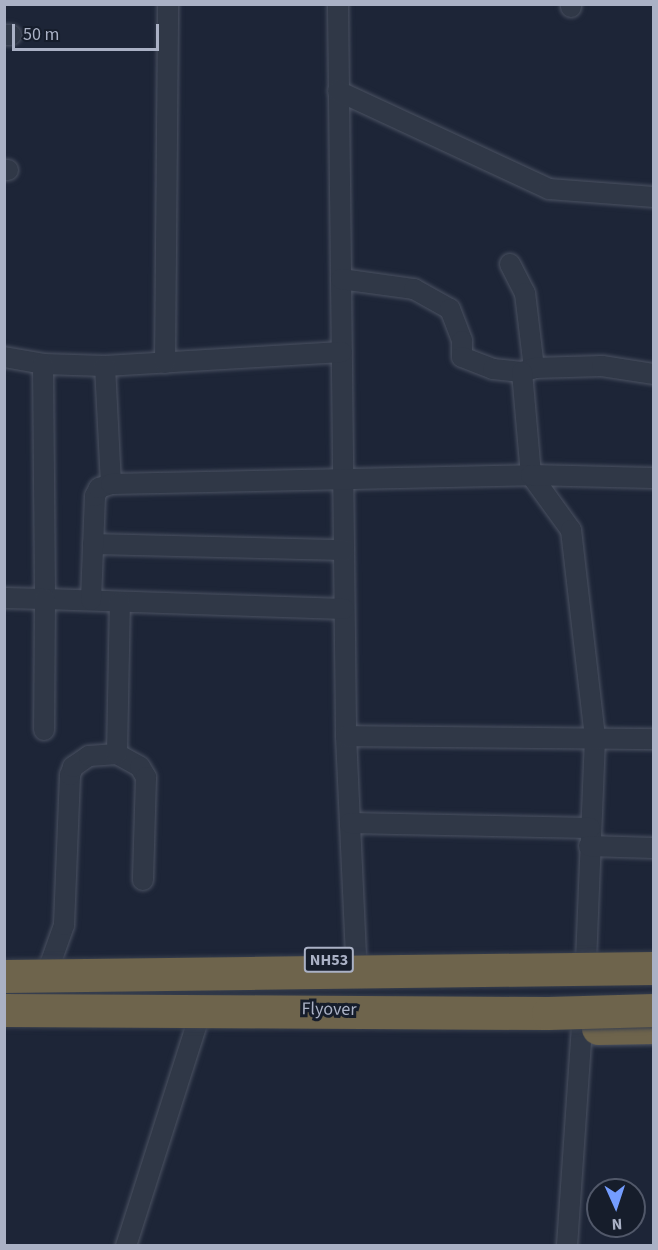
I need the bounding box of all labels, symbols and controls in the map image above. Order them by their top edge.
scale bar [15,12,162,50]
text: 50 m [23,22,59,47]
road number: NH53 [304,947,354,973]
street label: Flyover [301,999,357,1021]
north arrow [586,1178,646,1238]
text: N [611,1213,623,1235]

